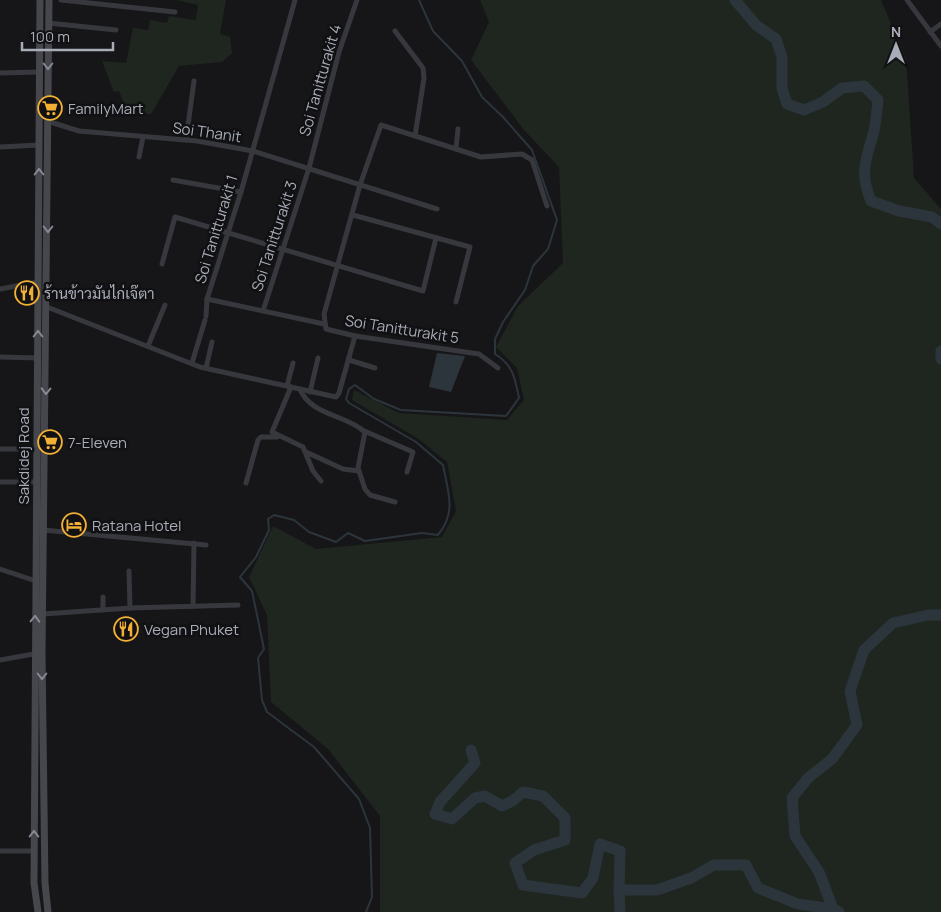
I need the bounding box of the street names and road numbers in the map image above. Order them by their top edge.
street label: Soi Tanitturakit 4 [294,21,346,138]
street label: Soi Thanit [171,117,243,147]
street label: Soi Tanitturakit 1 [190,172,242,286]
street label: Soi Tanitturakit 3 [246,178,302,294]
street label: Soi Tanitturakit 5 [343,310,461,348]
street label: Sakdidej Road [13,407,34,505]

